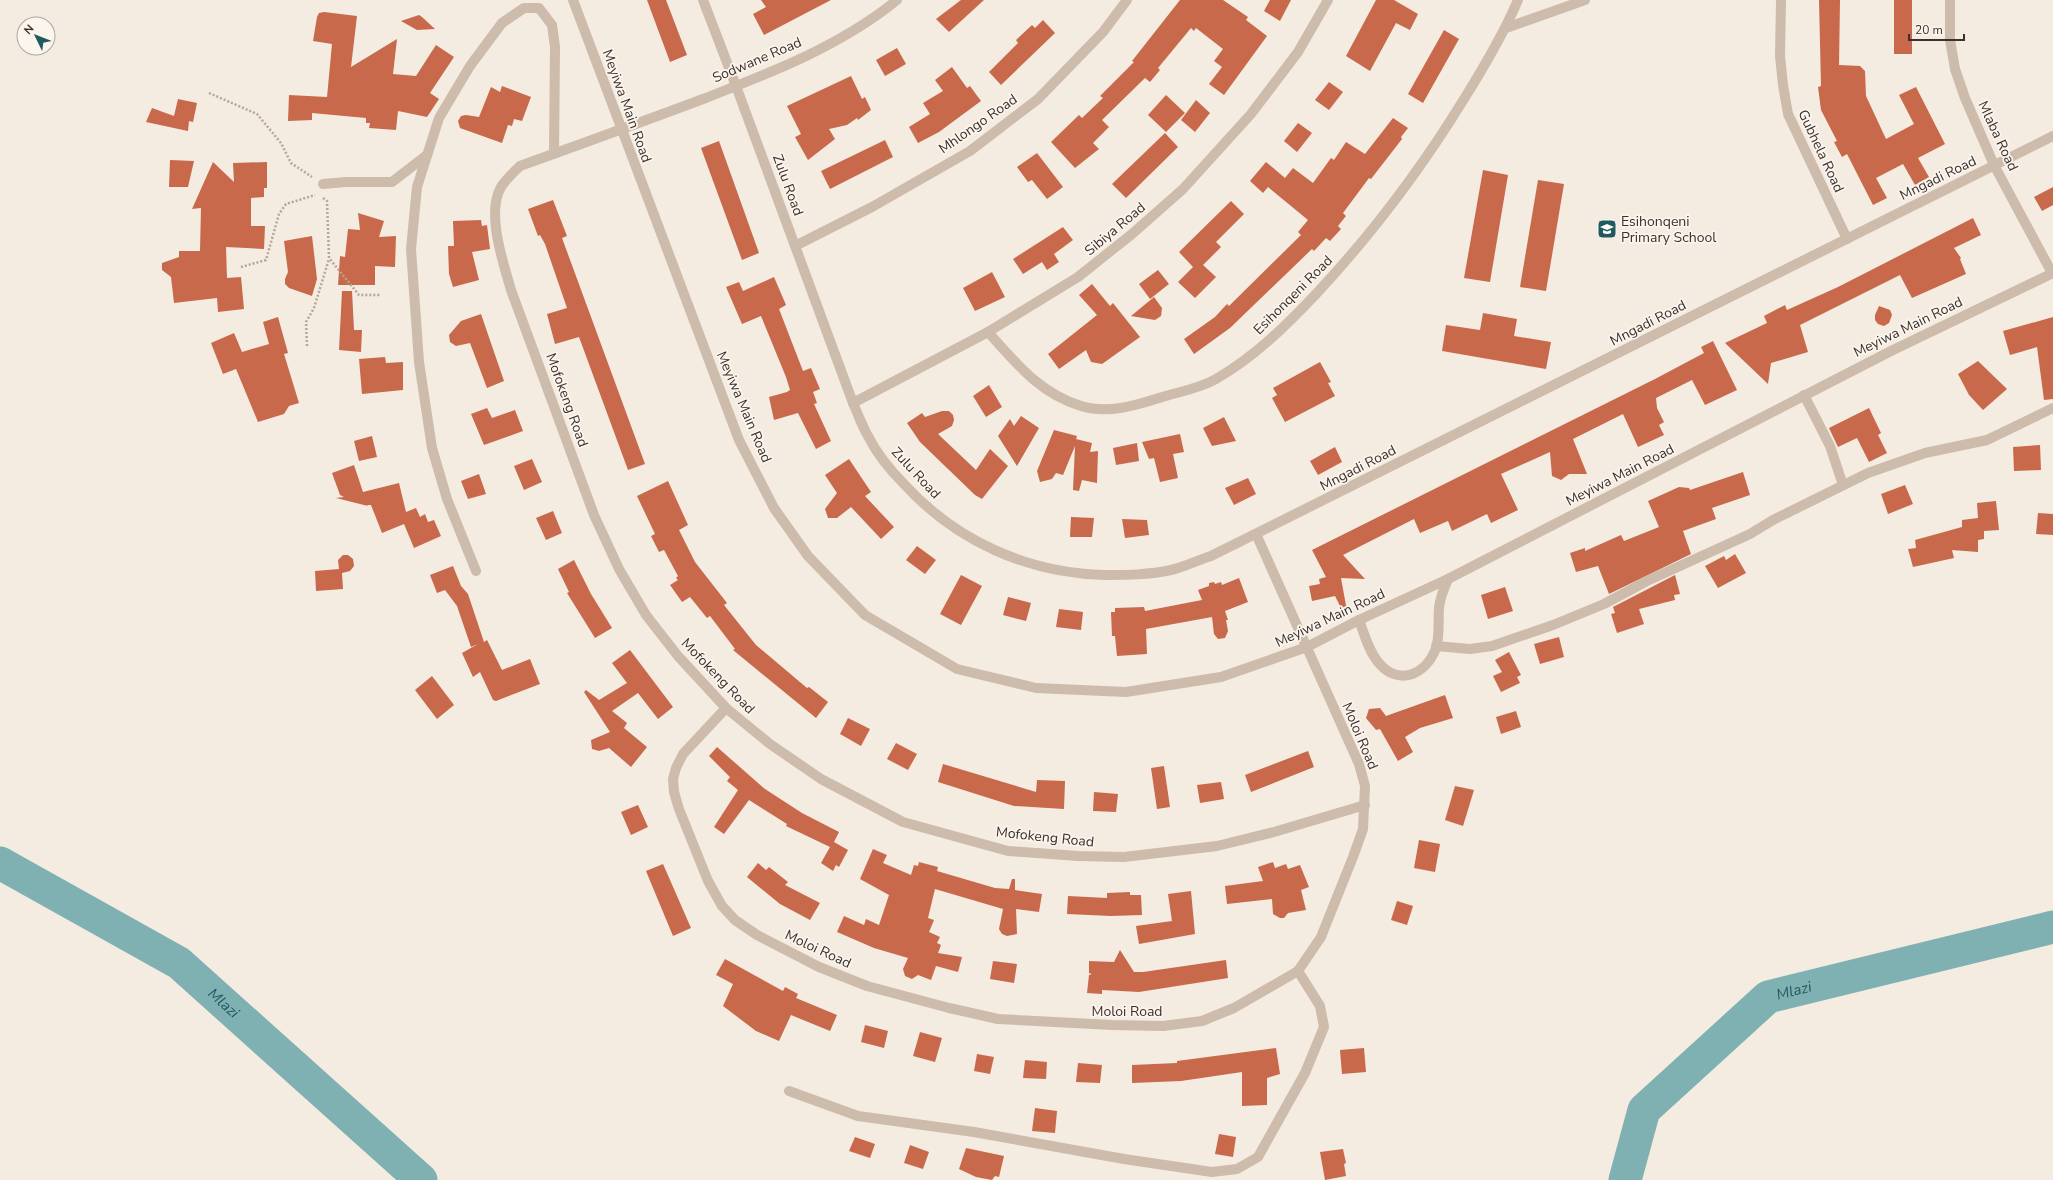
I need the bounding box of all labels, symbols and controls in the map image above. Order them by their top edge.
north arrow [16,16,56,56]
scale bar [1909,16,1964,42]
text: N [21,21,37,38]
text: 20 m [1915,22,1943,38]
street label: Sodwane Road [709,33,805,87]
street label: Meyiwa Main Road [598,47,656,165]
street label: Mhlongo Road [935,90,1021,158]
street label: Mlaba Road [1973,98,2023,174]
street label: Gubhela Road [1794,107,1848,195]
street label: Mngadi Road [1896,151,1980,205]
street label: Zulu Road [768,152,808,218]
street label: Sibiya Road [1081,198,1149,260]
place label: Esihonqeni Primary School [1621,212,1717,247]
school or university icon: Esihonqeni Primary School [1596,218,1618,240]
street label: Esihonqeni Road [1249,251,1337,339]
street label: Meyiwa Main Road [1850,292,1966,362]
street label: Mngadi Road [1607,296,1689,350]
street label: Meyiwa Main Road [712,348,776,466]
street label: Mofokeng Road [541,350,593,450]
street label: Meyiwa Main Road [1563,439,1677,511]
street label: Mngadi Road [1317,441,1399,495]
street label: Zulu Road [887,443,945,503]
street label: Meyiwa Main Road [1272,584,1388,652]
street label: Mofokeng Road [677,634,759,718]
street label: Moloi Road [1337,700,1383,772]
street label: Mofokeng Road [995,822,1095,852]
street label: Moloi Road [782,925,854,973]
water label: Mlazi [1774,977,1814,1005]
water label: Mlazi [204,984,244,1023]
street label: Moloi Road [1091,1002,1163,1021]

